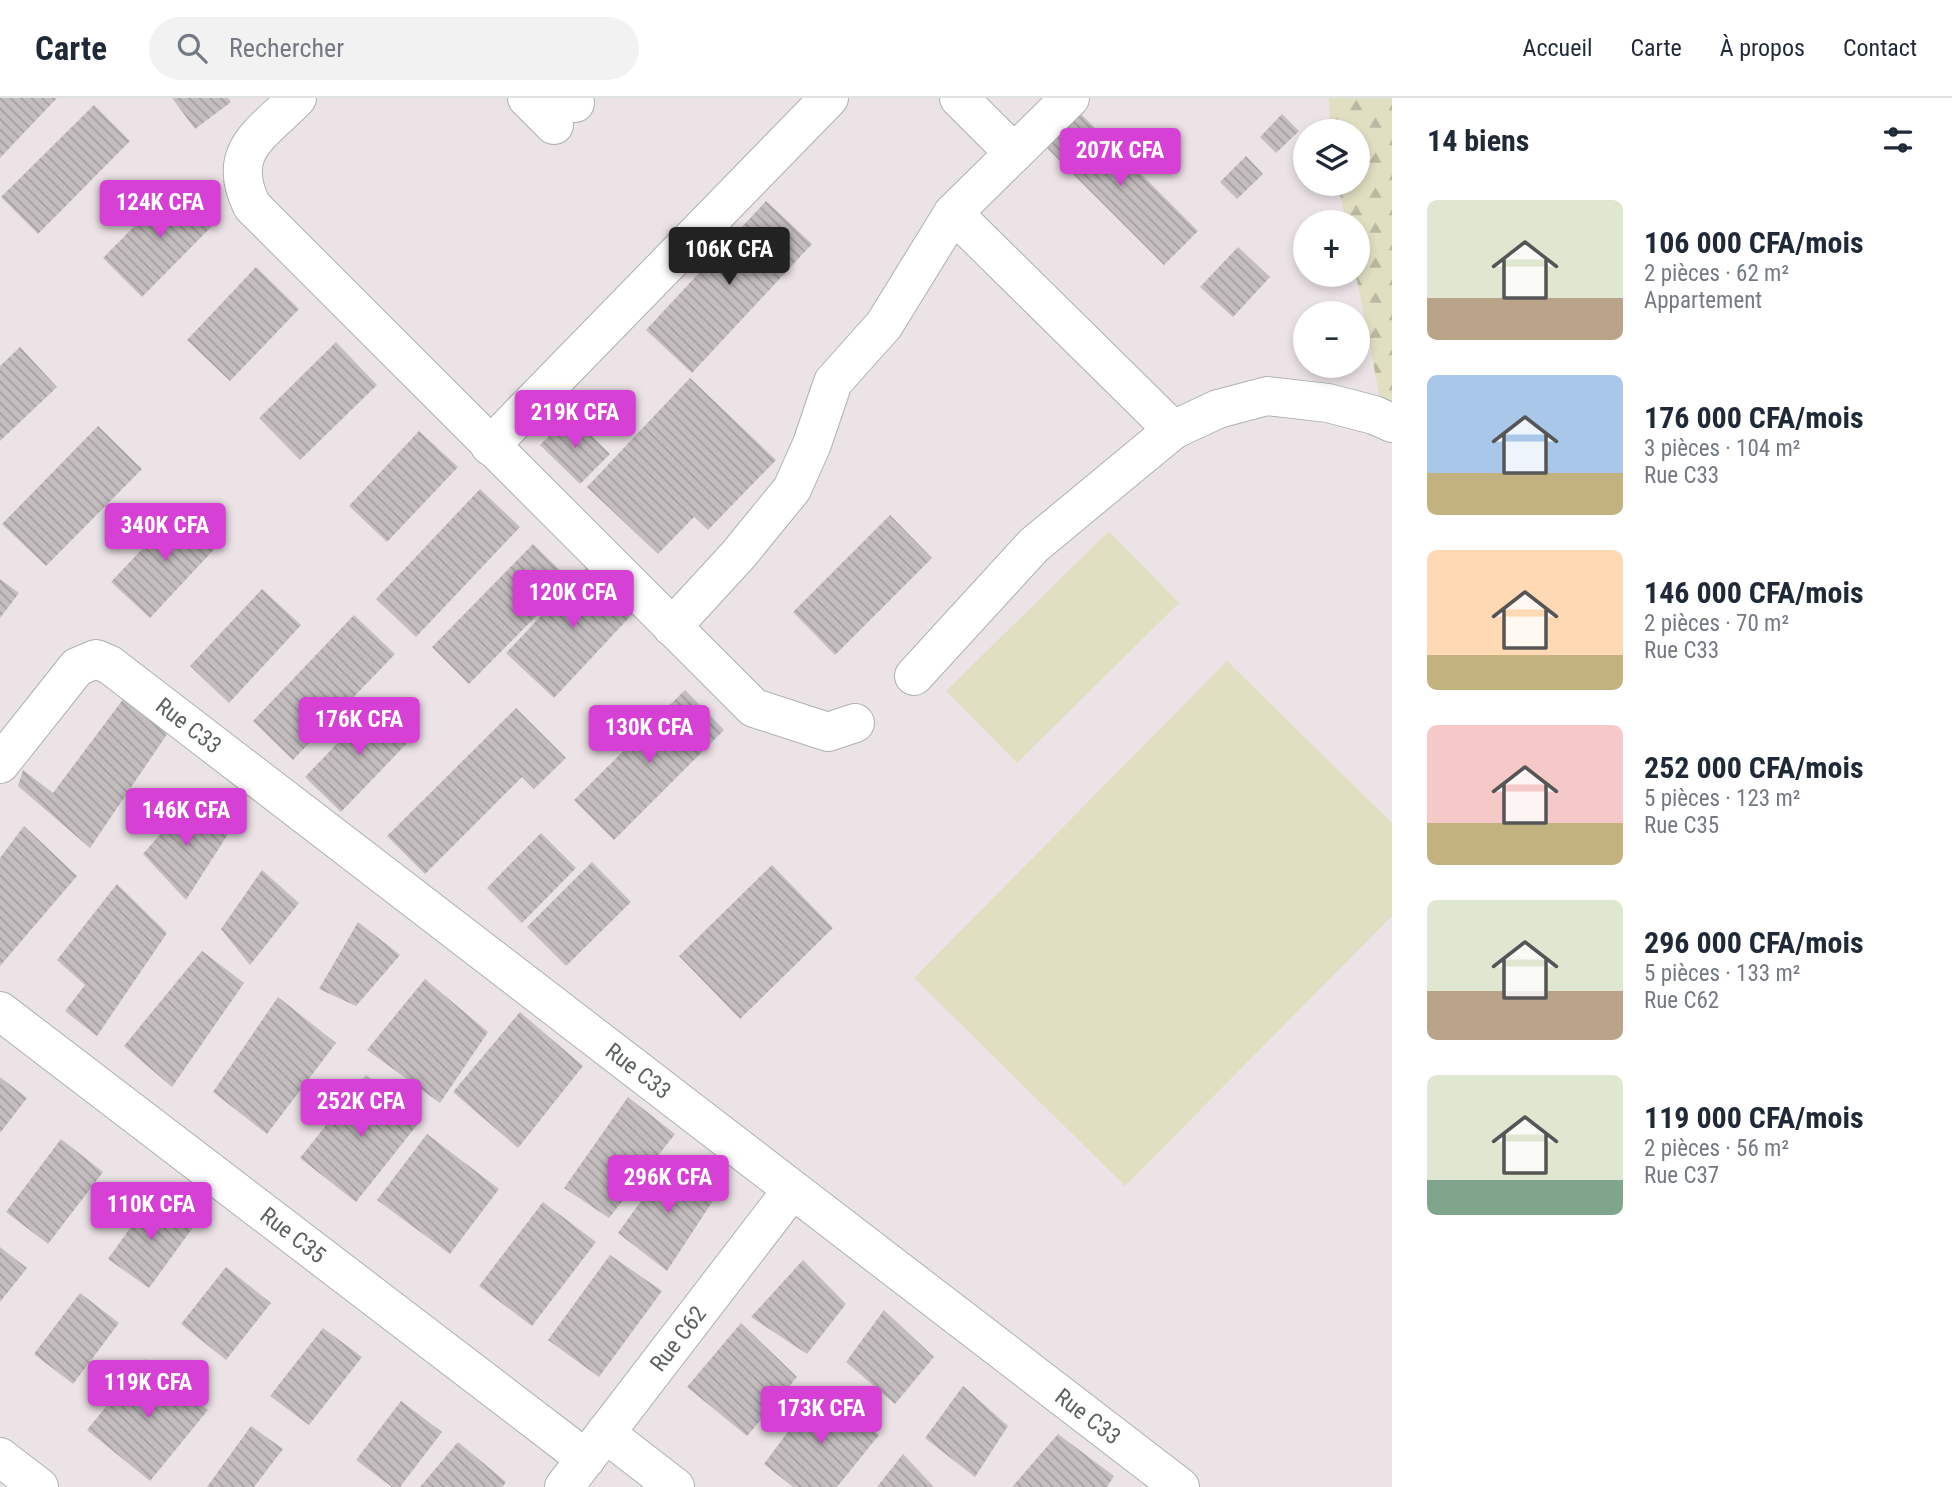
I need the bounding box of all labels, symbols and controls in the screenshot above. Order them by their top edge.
search box [149,17,639,80]
text: Carte [35,29,107,68]
icon: search [173,29,211,67]
text: Rechercher [229,33,344,63]
text: Accueil [1523,34,1592,62]
text: Carte [1630,34,1682,62]
text: À propos [1720,34,1805,62]
text: Contact [1843,34,1917,62]
map controls [1293,119,1370,378]
button: layers [1293,119,1370,196]
icon: filters [1879,121,1917,159]
text: 14 biens [1427,123,1529,158]
pin: 207K CFA [1048,129,1192,188]
text: 207K CFA [1076,137,1164,164]
pin: 124K CFA [88,180,232,240]
text: 124K CFA [116,189,204,216]
button: + [1293,210,1370,287]
text: 106 000 CFA/mois [1644,225,1864,260]
pin: 106K CFA [657,228,801,287]
icon: home [1483,228,1567,312]
text: 106K CFA [685,236,773,263]
text: 2 pièces · 62 m² [1644,260,1789,287]
text: Appartement [1644,287,1762,314]
button: − [1293,301,1370,378]
pin: 219K CFA [503,390,647,450]
text: 219K CFA [531,399,619,426]
text: 176 000 CFA/mois [1644,400,1864,435]
icon: home [1483,403,1567,487]
text: 3 pièces · 104 m² [1644,435,1800,462]
text: Rue C33 [1644,462,1719,489]
pin: 340K CFA [93,504,237,563]
text: 340K CFA [121,512,209,539]
pin: 120K CFA [501,570,645,630]
text: 146 000 CFA/mois [1644,575,1864,610]
icon: home [1483,578,1567,662]
text: 120K CFA [529,579,617,606]
text: 2 pièces · 70 m² [1644,610,1789,637]
text: Rue C33 [1644,637,1719,664]
street label: Rue C33 [151,692,227,759]
pin: 176K CFA [287,698,431,757]
text: 176K CFA [315,706,403,733]
pin: 130K CFA [577,706,721,765]
text: 130K CFA [605,714,693,741]
text: 252 000 CFA/mois [1644,750,1864,785]
icon: home [1483,753,1567,837]
text: 5 pièces · 123 m² [1644,785,1800,812]
pin: 146K CFA [114,788,258,848]
text: 146K CFA [142,797,230,824]
text: Rue C35 [1644,812,1719,839]
text: 296 000 CFA/mois [1644,925,1864,960]
icon: home [1483,928,1567,1012]
text: 5 pièces · 133 m² [1644,960,1800,987]
text: Rue C62 [1644,987,1719,1014]
street label: Rue C33 [600,1037,676,1105]
pin: 252K CFA [289,1080,433,1139]
text: 252K CFA [317,1088,405,1115]
text: 119 000 CFA/mois [1644,1100,1864,1135]
icon: home [1483,1103,1567,1187]
text: 2 pièces · 56 m² [1644,1135,1789,1162]
pin: 296K CFA [596,1156,740,1215]
text: Rue C37 [1644,1162,1719,1189]
text: 296K CFA [624,1164,712,1191]
pin: 110K CFA [79,1182,223,1242]
text: 110K CFA [107,1191,195,1218]
street label: Rue C35 [255,1202,331,1269]
street label: Rue C62 [644,1301,711,1377]
pin: 119K CFA [76,1360,220,1420]
text: 119K CFA [104,1369,192,1396]
street label: Rue C33 [1050,1383,1126,1450]
pin: 173K CFA [749,1386,893,1446]
text: 173K CFA [777,1395,865,1422]

